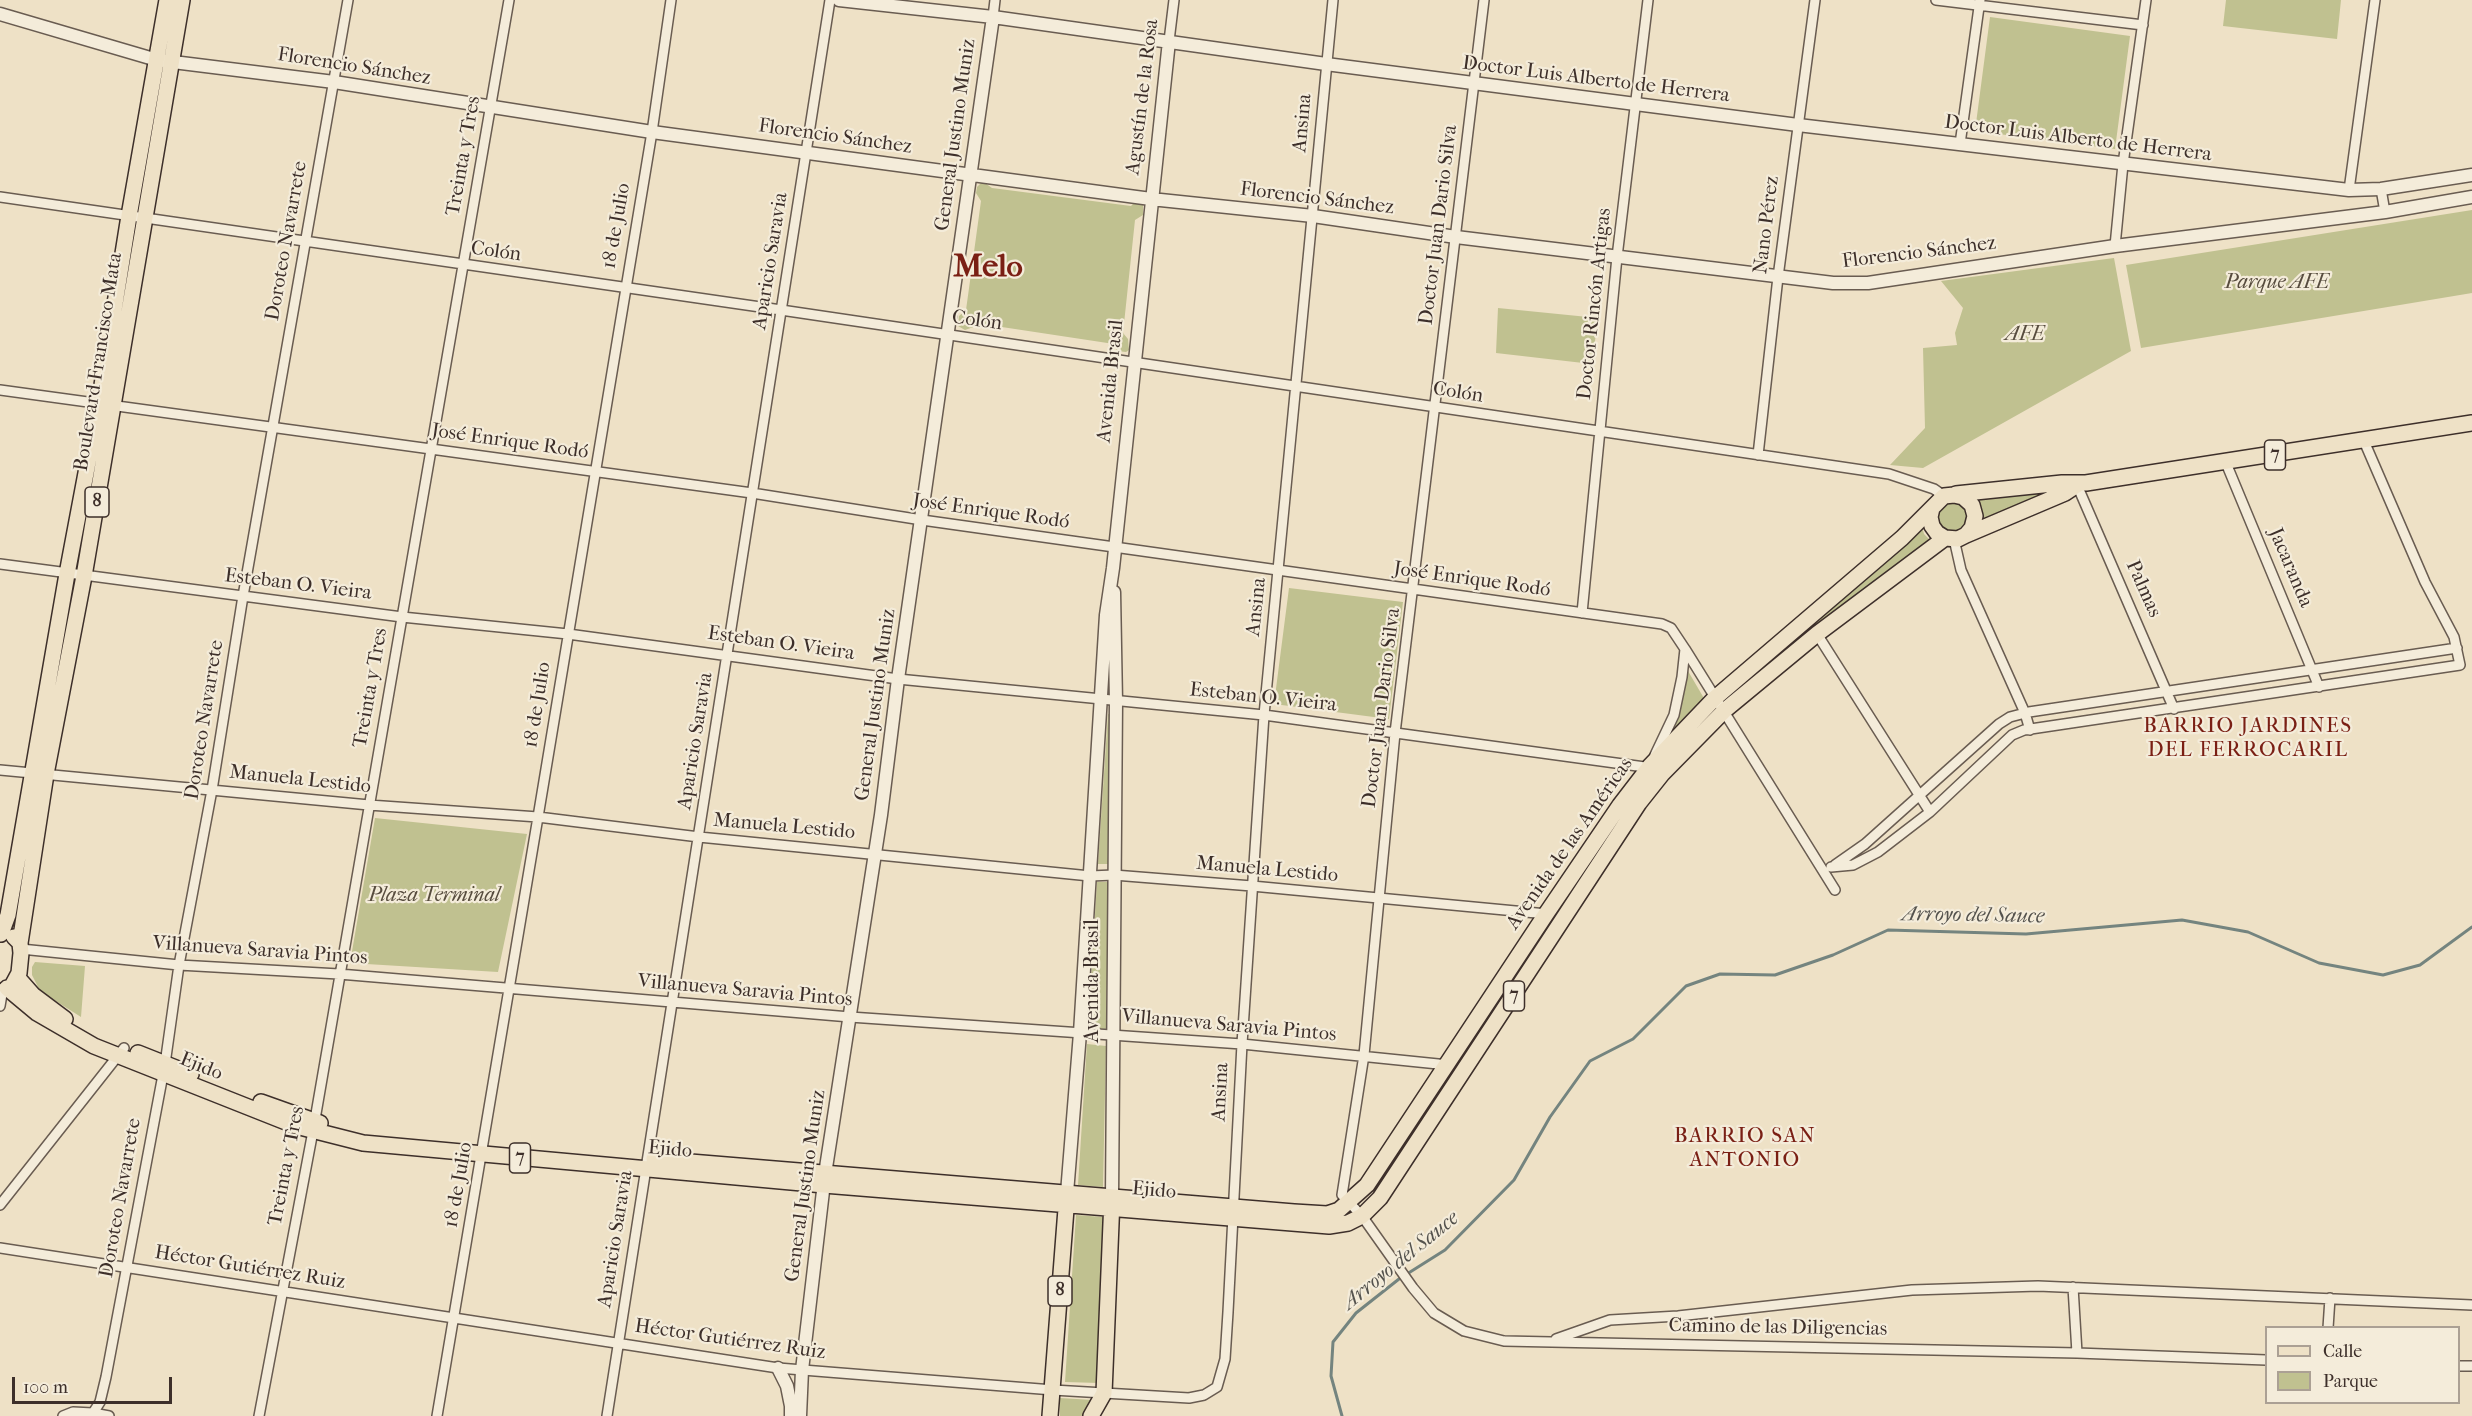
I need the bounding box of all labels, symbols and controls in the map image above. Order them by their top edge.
street label: Agustín de la Rosa [1122,18,1164,176]
street label: General Justino Muniz [931,37,981,233]
street label: Florencio Sánchez [276,43,432,91]
street label: Doctor Luis Alberto de Herrera [1461,52,1731,108]
street label: Ansina [1288,93,1318,153]
street label: Treinta y Tres [442,94,486,218]
street label: Doctor Luis Alberto de Herrera [1943,111,2213,167]
street label: Florencio Sánchez [757,114,913,160]
street label: Doctor Juan Dario Silva [1415,124,1463,326]
street label: Doroteo Navarrete [261,159,313,323]
street label: Nano Pérez [1749,175,1785,275]
street label: Florencio Sánchez [1239,178,1395,220]
street label: 18 de Julio [598,181,636,271]
street label: Aparicio Saravia [748,191,794,331]
street label: Doctor Rincón Artigas [1573,207,1617,401]
street label: Florencio Sánchez [1841,232,1997,274]
street label: Colón [469,237,523,267]
district label: Melo [953,249,1023,287]
street label: Boulevard Francisco Mata [70,251,128,473]
park label: Parque AFE [2225,271,2329,295]
street label: Colón [950,306,1004,336]
street label: Avenida Brasil [1093,318,1129,444]
park label: AFE [2005,323,2045,347]
street label: Colón [1431,377,1485,409]
street label: José Enrique Rodó [430,419,590,465]
road number: 7 [2264,440,2286,470]
road number: 8 [85,487,109,517]
street label: José Enrique Rodó [911,489,1071,535]
street label: Jacaranda [2263,525,2317,611]
street label: José Enrique Rodó [1392,557,1552,603]
street label: Palmas [2120,557,2166,621]
street label: Esteban O. Vieira [223,564,373,606]
street label: Ansina [1242,577,1272,637]
street label: General Justino Muniz [851,607,901,803]
street label: Doctor Juan Dario Silva [1358,607,1406,809]
street label: Esteban O. Vieira [706,622,856,666]
street label: Treinta y Tres [349,626,393,750]
street label: Doroteo Navarrete [181,638,229,802]
street label: 18 de Julio [519,660,557,750]
street label: Aparicio Saravia [673,671,719,811]
street label: Esteban O. Vieira [1188,678,1338,718]
district label: BARRIO JARDINES DEL FERROCARIL [2143,714,2353,764]
street label: Avenida de las Américas [1502,753,1638,935]
street label: Manuela Lestido [228,761,372,799]
street label: Manuela Lestido [712,809,856,845]
street label: Manuela Lestido [1195,852,1339,888]
park label: Plaza Terminal [368,884,500,908]
water label: Arroyo del Sauce [1902,902,2044,930]
street label: Avenida Brasil [1081,919,1105,1043]
street label: Villanueva Saravia Pintos [152,932,368,970]
street label: Villanueva Saravia Pintos [637,970,853,1012]
road number: 7 [1504,981,1524,1011]
street label: Villanueva Saravia Pintos [1121,1005,1337,1047]
street label: Ejido [176,1048,226,1086]
street label: Ansina [1207,1062,1235,1122]
street label: General Justino Muniz [781,1088,831,1284]
street label: Treinta y Tres [264,1104,310,1228]
street label: Doroteo Navarrete [95,1116,147,1280]
district label: BARRIO SAN ANTONIO [1674,1124,1816,1174]
street label: Ejido [647,1136,693,1164]
street label: 18 de Julio [440,1140,478,1230]
road number: 7 [510,1143,530,1173]
street label: Aparicio Saravia [593,1169,639,1309]
street label: Ejido [1131,1177,1177,1205]
water label: Arroyo del Sauce [1338,1206,1464,1316]
street label: Héctor Gutiérrez Ruiz [153,1241,347,1295]
road number: 8 [1048,1276,1072,1306]
street label: Camino de las Diligencias [1668,1314,1888,1342]
street label: Héctor Gutiérrez Ruiz [633,1315,827,1365]
legend [2265,1326,2460,1404]
text: Calle [2323,1341,2362,1362]
scale bar [15,1365,176,1403]
text: Parque [2323,1371,2378,1392]
text: 100 m [23,1377,68,1398]

